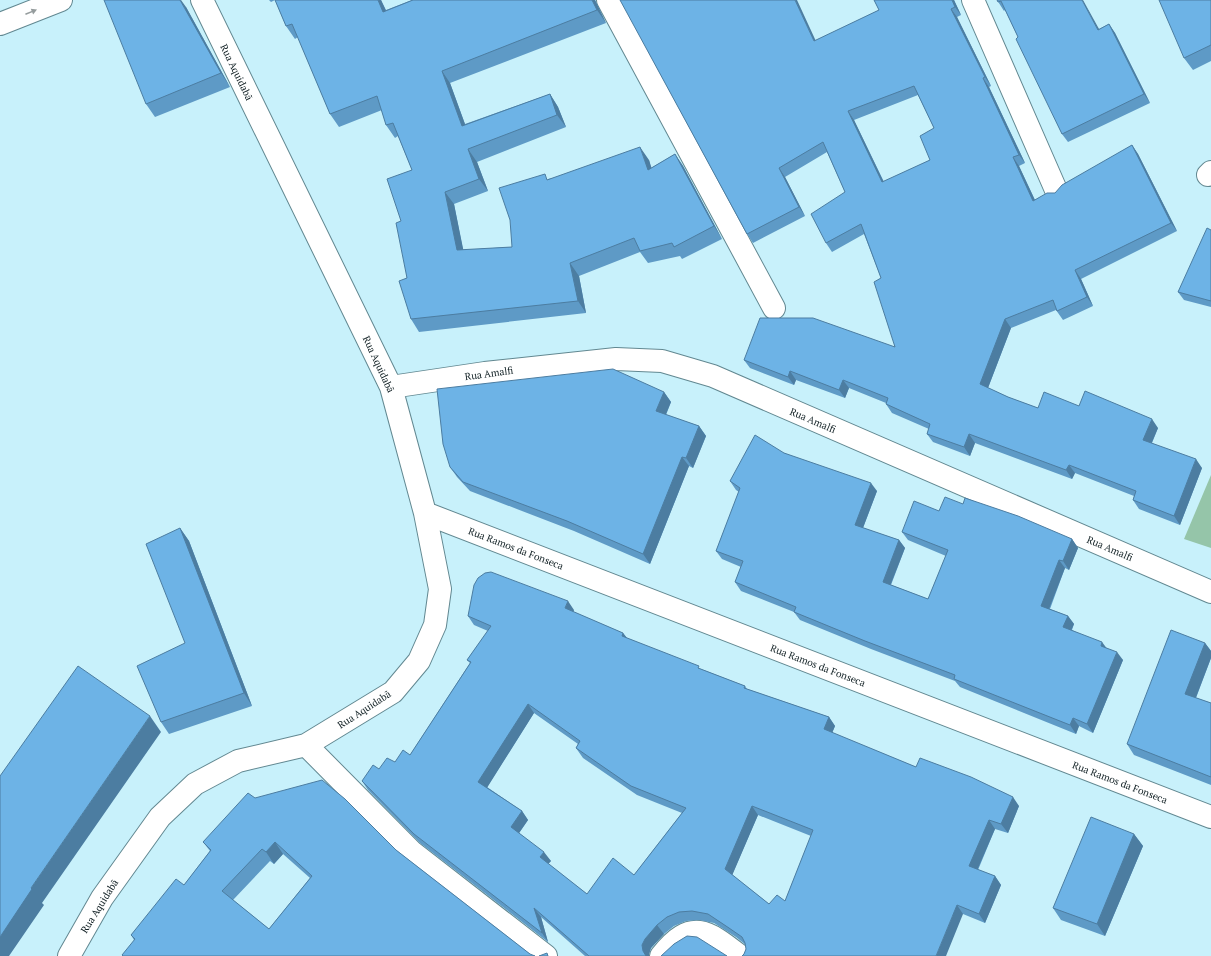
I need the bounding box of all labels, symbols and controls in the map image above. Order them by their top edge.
one-way arrow [25,9,37,15]
street label: Rua Aquidabã [217,42,256,103]
street label: Rua Aquidabã [360,334,397,395]
street label: Rua Amalfi [464,364,514,383]
street label: Rua Amalfi [788,405,838,436]
street label: Rua Ramos da Fonseca [466,524,565,573]
street label: Rua Amalfi [1085,533,1135,564]
street label: Rua Ramos da Fonseca [768,641,867,690]
street label: Rua Aquidabã [335,687,393,732]
street label: Rua Ramos da Fonseca [1070,758,1169,807]
street label: Rua Aquidabã [78,877,121,936]

